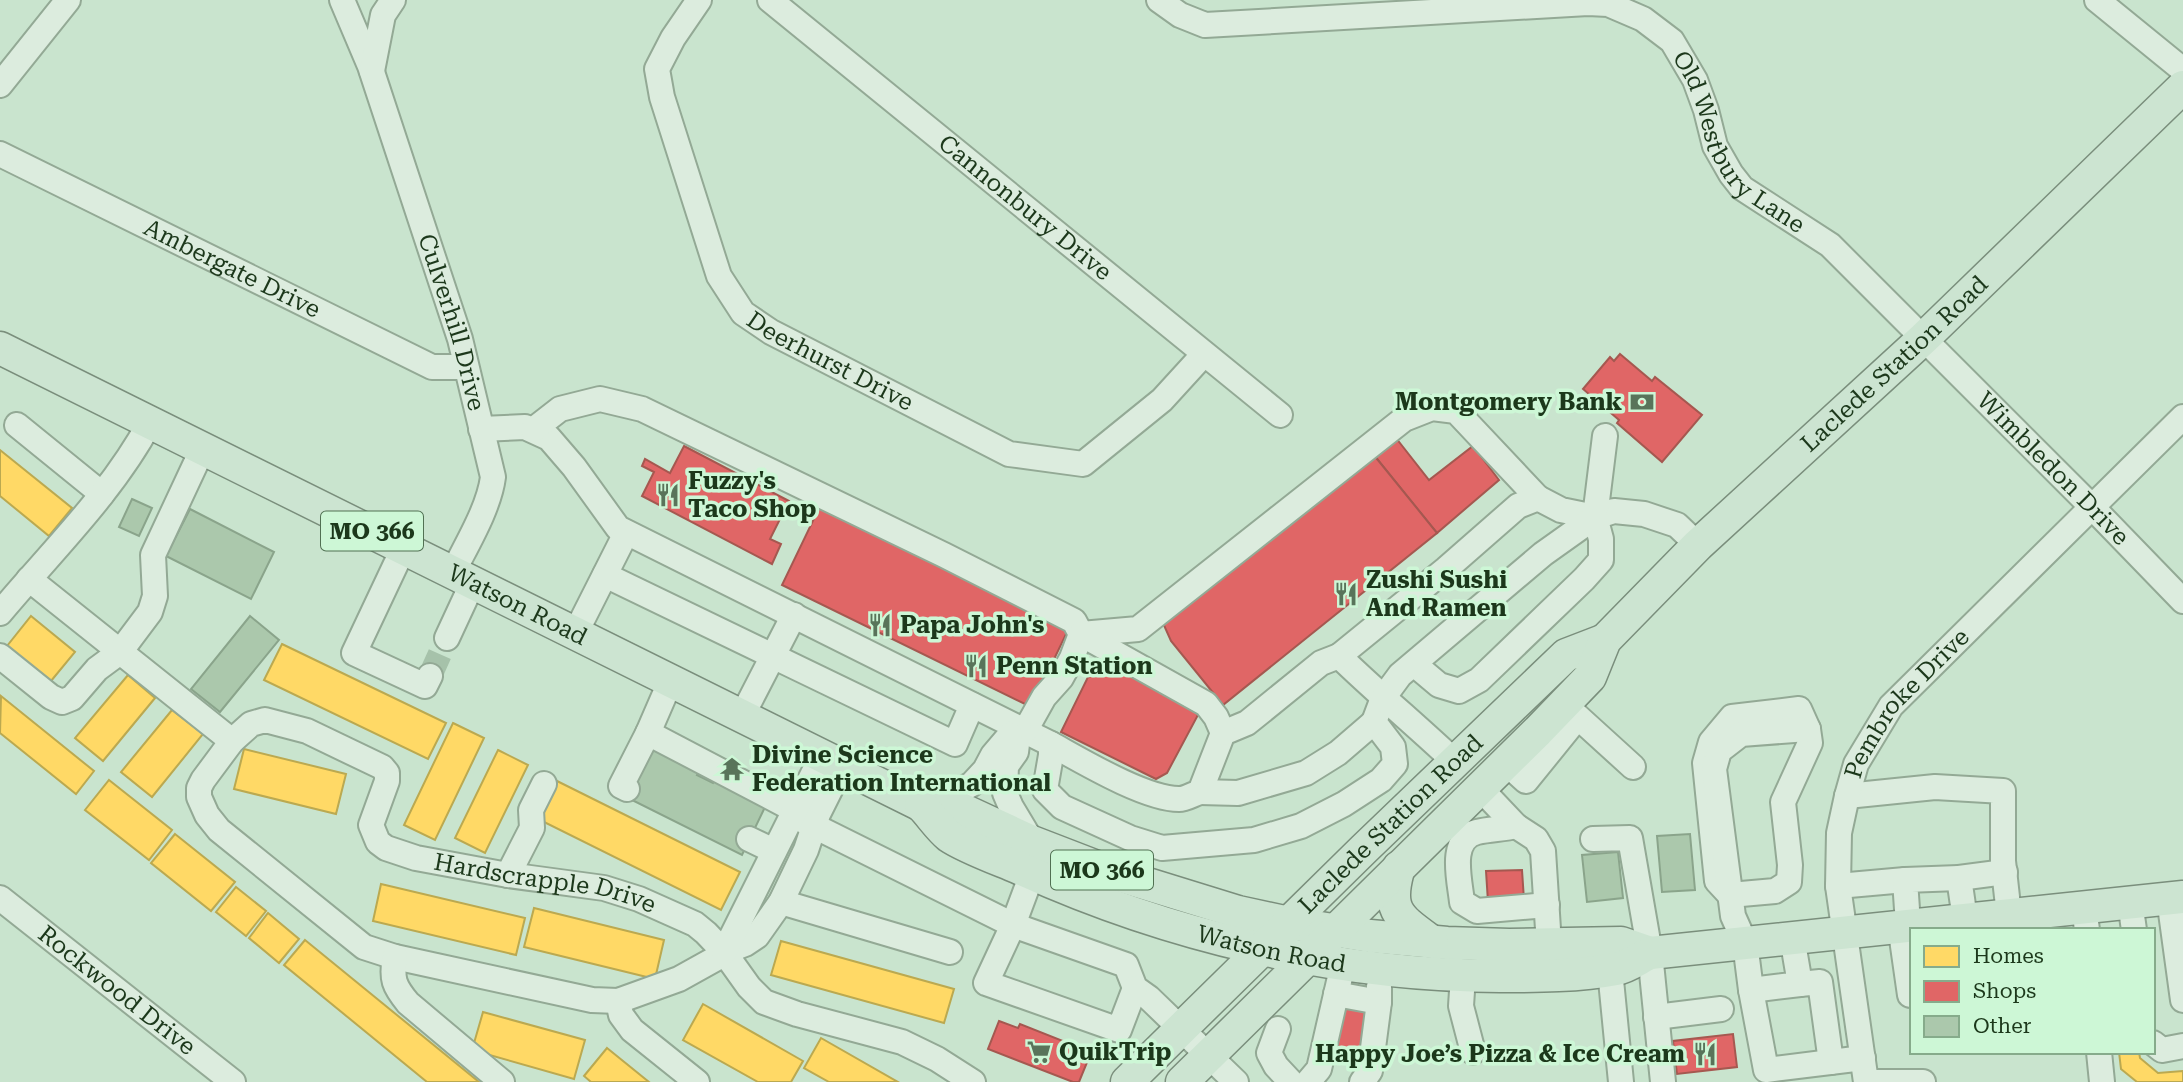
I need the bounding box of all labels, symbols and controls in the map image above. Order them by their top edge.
street label: Old Westbury Lane [1667,46,1810,239]
street label: Cannonbury Drive [933,129,1117,286]
street label: Ambergate Drive [139,213,325,324]
street label: Culverhill Drive [412,230,491,414]
street label: Laclede Station Road [1795,270,1994,458]
street label: Deerhurst Drive [741,306,918,417]
street label: Wimbledon Drive [1971,386,2135,551]
place label: Montgomery Bank [1395,388,1622,416]
bank icon: Montgomery Bank [1628,388,1656,416]
place label: Fuzzy's Taco Shop [688,467,816,523]
restaurant icon: Fuzzy's Taco Shop [654,481,682,509]
road number: MO 366 [321,512,423,551]
street label: Watson Road [444,559,592,651]
place label: Zushi Sushi And Ramen [1366,566,1507,622]
restaurant icon: Zushi Sushi And Ramen [1332,580,1360,608]
restaurant icon: Papa John's [866,611,894,639]
place label: Papa John's [900,611,1044,639]
street label: Pembroke Drive [1839,623,1975,781]
restaurant icon: Penn Station [962,652,990,680]
place label: Penn Station [996,652,1153,680]
street label: Laclede Station Road [1293,729,1489,919]
place label: Divine Science Federation International [752,741,1051,797]
temple icon: Divine Science Federation International [718,755,746,783]
street label: Hardscrapple Drive [432,848,660,919]
road number: MO 366 [1051,850,1153,890]
street label: Rockwood Drive [33,920,201,1061]
street label: Watson Road [1194,920,1348,978]
legend [1910,928,2155,1054]
text: Homes [1973,944,2044,968]
text: Shops [1973,979,2036,1003]
text: Other [1973,1014,2032,1038]
supermarket icon: QuikTrip [1025,1038,1053,1066]
place label: QuikTrip [1059,1038,1171,1066]
place label: Happy Joe’s Pizza & Ice Cream [1315,1040,1685,1068]
restaurant icon: Happy Joe’s Pizza & Ice Cream [1691,1040,1719,1068]

